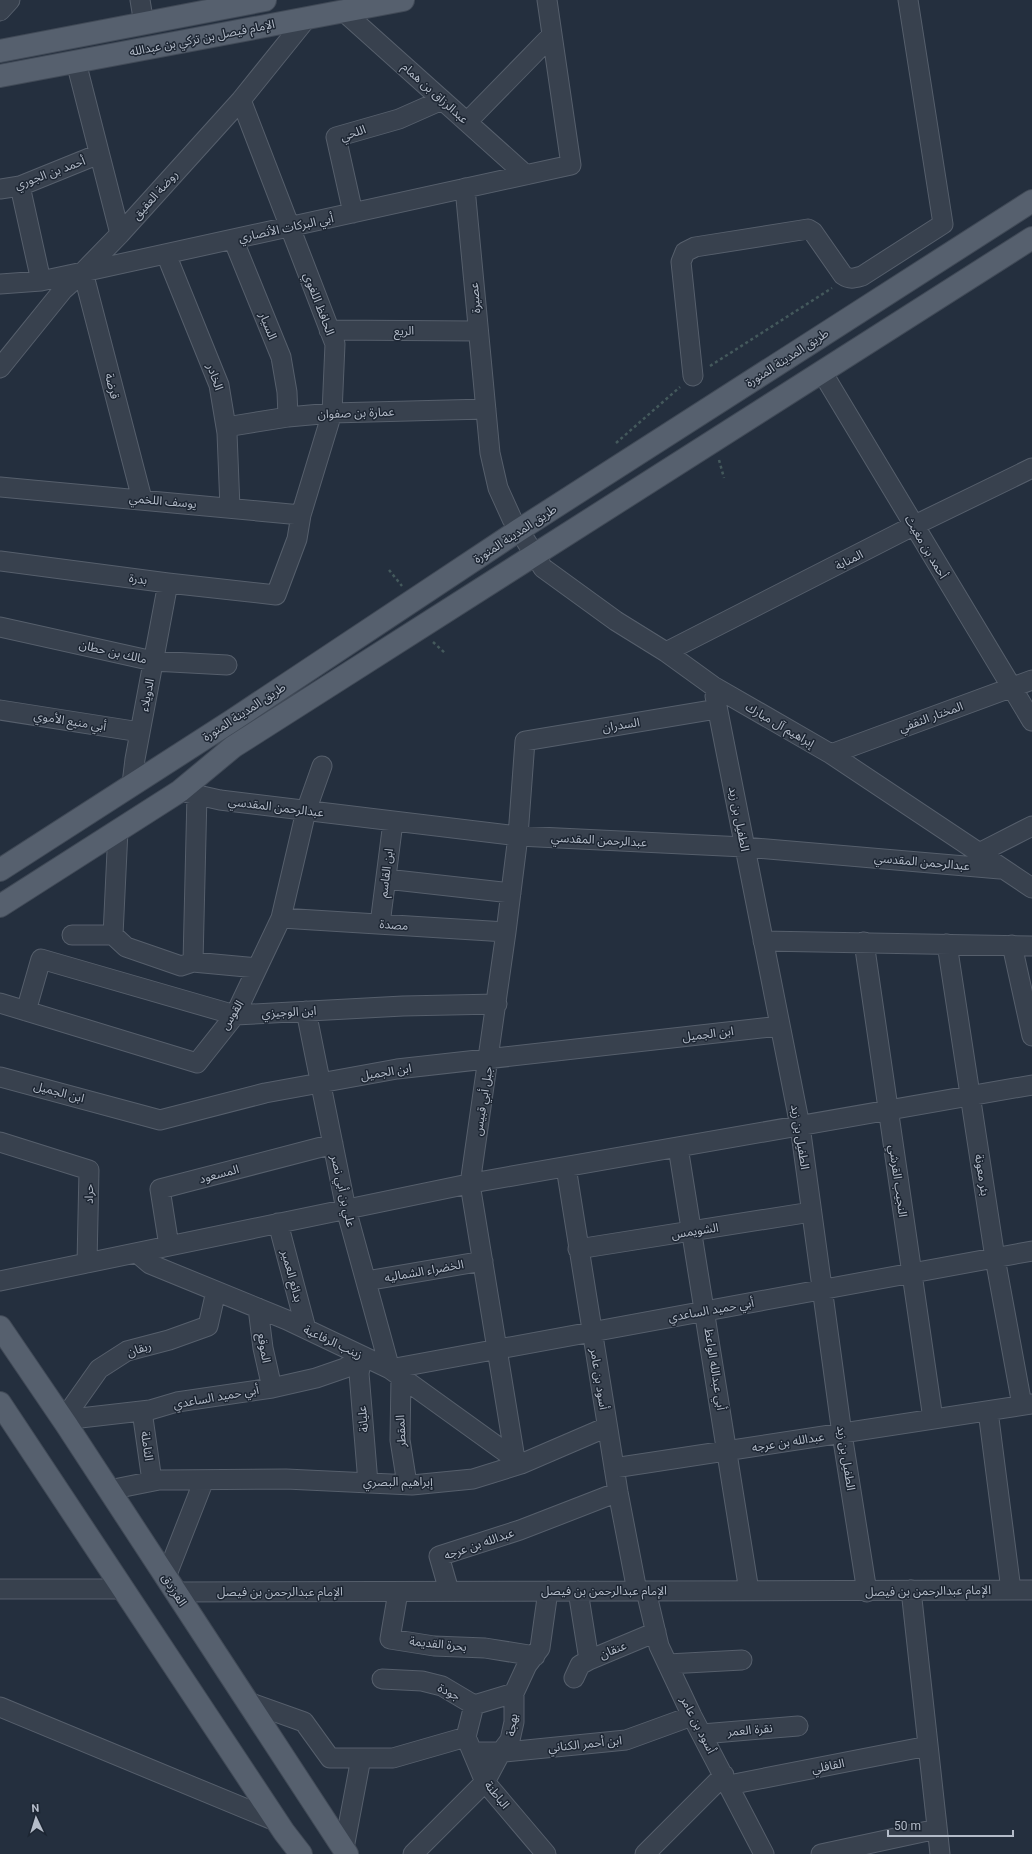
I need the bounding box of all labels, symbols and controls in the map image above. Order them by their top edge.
street label: الإمام فيصل بن تركي بن عبدالله [128,17,277,62]
street label: عبدالرزاق بن همام [398,60,471,128]
street label: اللحي [338,122,369,146]
street label: أحمد بن الجوري [13,153,88,195]
street label: روضة العقيق [129,167,182,223]
street label: أبي البركات الأنصاري [237,211,336,248]
street label: الحافظ اللغوي [298,271,337,338]
street label: عصيرة [467,282,483,314]
street label: السيار [256,309,280,342]
street label: الريع [394,324,414,340]
street label: طريق المدينة المنورة [743,326,832,391]
street label: الخادر [204,361,226,392]
street label: قرضة [102,371,122,401]
street label: عمارة بن صفوان [317,405,395,421]
street label: يوسف اللخمي [128,491,197,514]
street label: طريق المدينة المنورة [471,502,560,567]
street label: أحمد بن مغيث [902,513,951,581]
street label: المنابة [833,547,865,573]
street label: بدرة [128,571,148,587]
street label: مالك بن حطان [78,637,148,667]
street label: الدويلاء [137,677,157,713]
street label: طريق المدينة المنورة [200,680,289,745]
street label: المختار الثقفي [897,699,966,738]
street label: إبراهيم آل مبارك [742,700,817,752]
street label: أبي منيع الأموي [32,708,107,736]
street label: السدران [601,715,641,735]
street label: الطفيل بن زيد [726,785,752,853]
street label: عبدالرحمن المقدسي [227,794,325,823]
street label: عبدالرحمن المقدسي [551,830,647,852]
street label: ابن القاسم [376,848,398,899]
street label: عبدالرحمن المقدسي [873,851,970,876]
street label: مصدة [379,917,409,933]
street label: القوس [218,998,247,1032]
street label: ابن الوجيزي [261,1004,317,1023]
street label: ابن الجميل [682,1024,735,1044]
street label: ابن الجميل [359,1061,413,1083]
street label: جبل أبي قبيس [470,1065,498,1137]
street label: ابن الجميل [32,1079,86,1106]
street label: الطفيل بن زيد [788,1103,812,1171]
street label: النجيب القرشي [883,1144,910,1219]
street label: علي بن أبي نصر [325,1152,359,1229]
street label: بئر معونة [972,1153,992,1197]
street label: المسعود [197,1162,241,1186]
street label: حراد [82,1184,96,1204]
street label: الشويمس [670,1220,720,1242]
street label: بدائع العمير [276,1247,306,1304]
street label: الخضراء الشماليه [383,1257,465,1285]
street label: أبي حميد الساعدي [667,1295,756,1327]
street label: زينب الرفاعية [301,1322,365,1362]
street label: أبي عبدالله الواعظ [699,1327,729,1412]
street label: الموقع [253,1332,274,1365]
street label: ربقان [125,1338,153,1360]
street label: أسود بن عامر [587,1346,611,1411]
street label: أبي حميد الساعدي [172,1382,261,1414]
street label: عليانة [355,1405,371,1433]
street label: المقطر [393,1414,409,1448]
street label: الطفيل بن زيد [834,1424,858,1492]
street label: عبدالله بن عرجه [751,1429,825,1455]
street label: الثاملة [138,1430,156,1462]
street label: إبراهيم البصري [363,1475,433,1492]
street label: عبدالله بن عرجه [442,1525,516,1563]
street label: الفرزدق [158,1571,190,1609]
street label: الإمام عبدالرحمن بن فيصل [865,1583,991,1601]
street label: الإمام عبدالرحمن بن فيصل [541,1584,667,1600]
street label: الإمام عبدالرحمن بن فيصل [217,1585,343,1601]
street label: بحرة القديمة [409,1634,467,1654]
street label: عنقان [597,1638,629,1662]
street label: جودة [435,1681,463,1703]
street label: أسود بن عامر [677,1693,719,1756]
street label: بهجة [504,1713,520,1737]
street label: نقرة العمر [726,1721,773,1739]
street label: ابن أحمر الكناني [547,1733,623,1758]
street label: القافلي [810,1756,846,1779]
street label: الباطنة [482,1778,512,1812]
north arrow [16,1798,56,1838]
text: N [31,1802,40,1815]
scale bar [888,1812,1013,1838]
text: 50 m [894,1819,921,1833]

